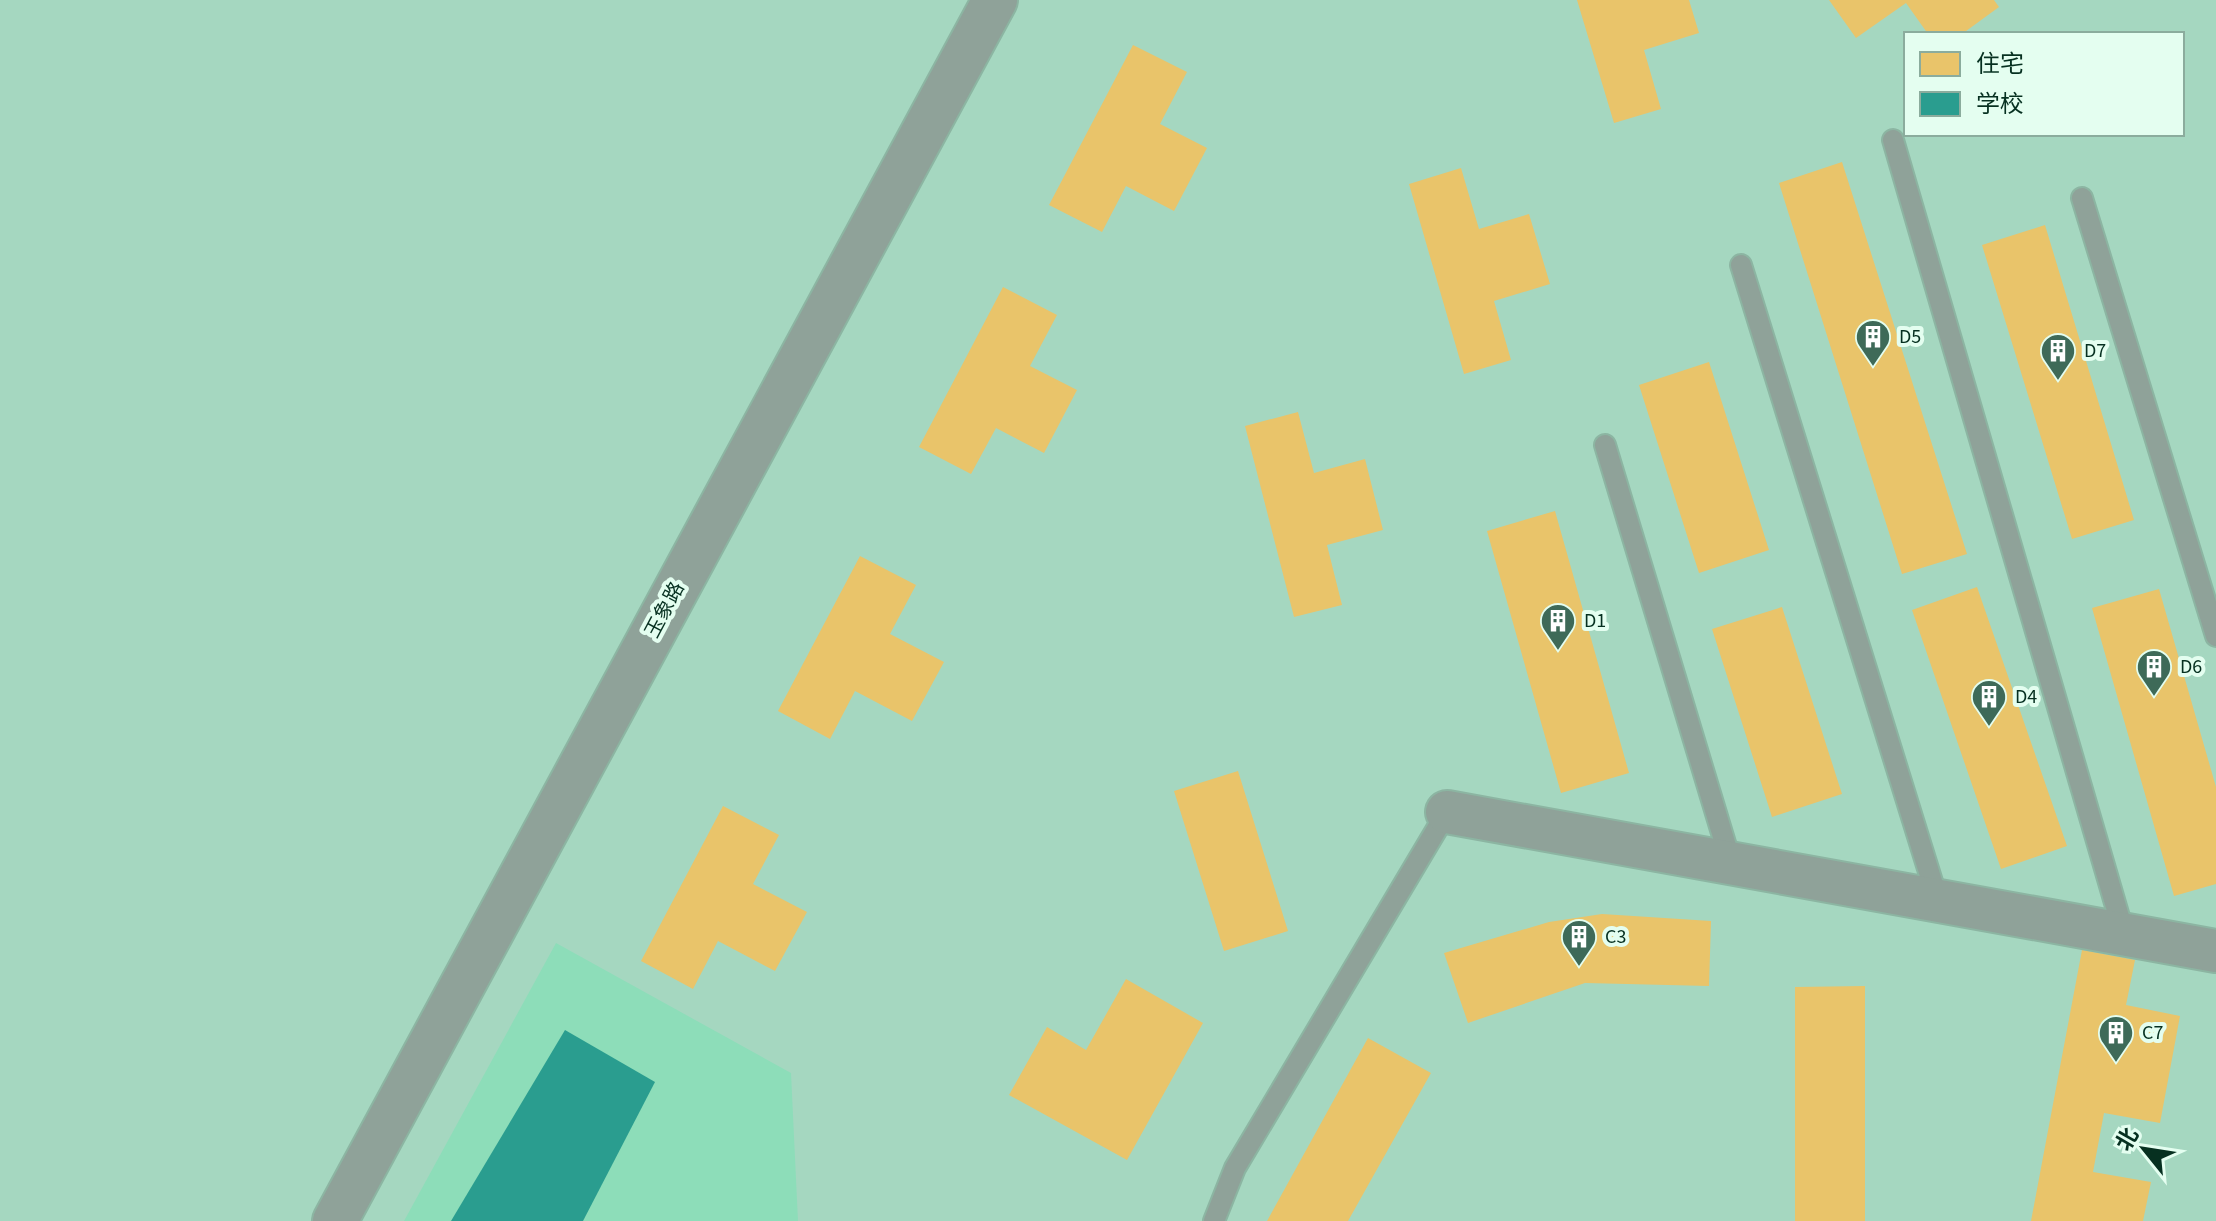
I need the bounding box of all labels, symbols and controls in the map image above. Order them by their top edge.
legend [1904,32,2184,136]
text: 住宅 [1976,47,2024,82]
text: 学校 [1976,87,2024,122]
building icon: D5 [1854,318,1892,368]
place label: D5 [1899,323,1921,351]
building icon: D7 [2039,332,2077,382]
place label: D7 [2084,337,2106,365]
street label: 玉象路 [639,577,691,643]
building icon: D1 [1539,602,1577,652]
place label: D1 [1584,607,1606,635]
building icon: D6 [2135,648,2173,698]
place label: D6 [2180,653,2202,681]
building icon: D4 [1970,678,2008,728]
place label: D4 [2015,683,2037,711]
building icon: C3 [1560,918,1598,968]
place label: C3 [1605,923,1626,951]
building icon: C7 [2097,1014,2135,1064]
place label: C7 [2142,1019,2163,1047]
north arrow [2104,1109,2184,1189]
text: 北 [2108,1122,2147,1157]

